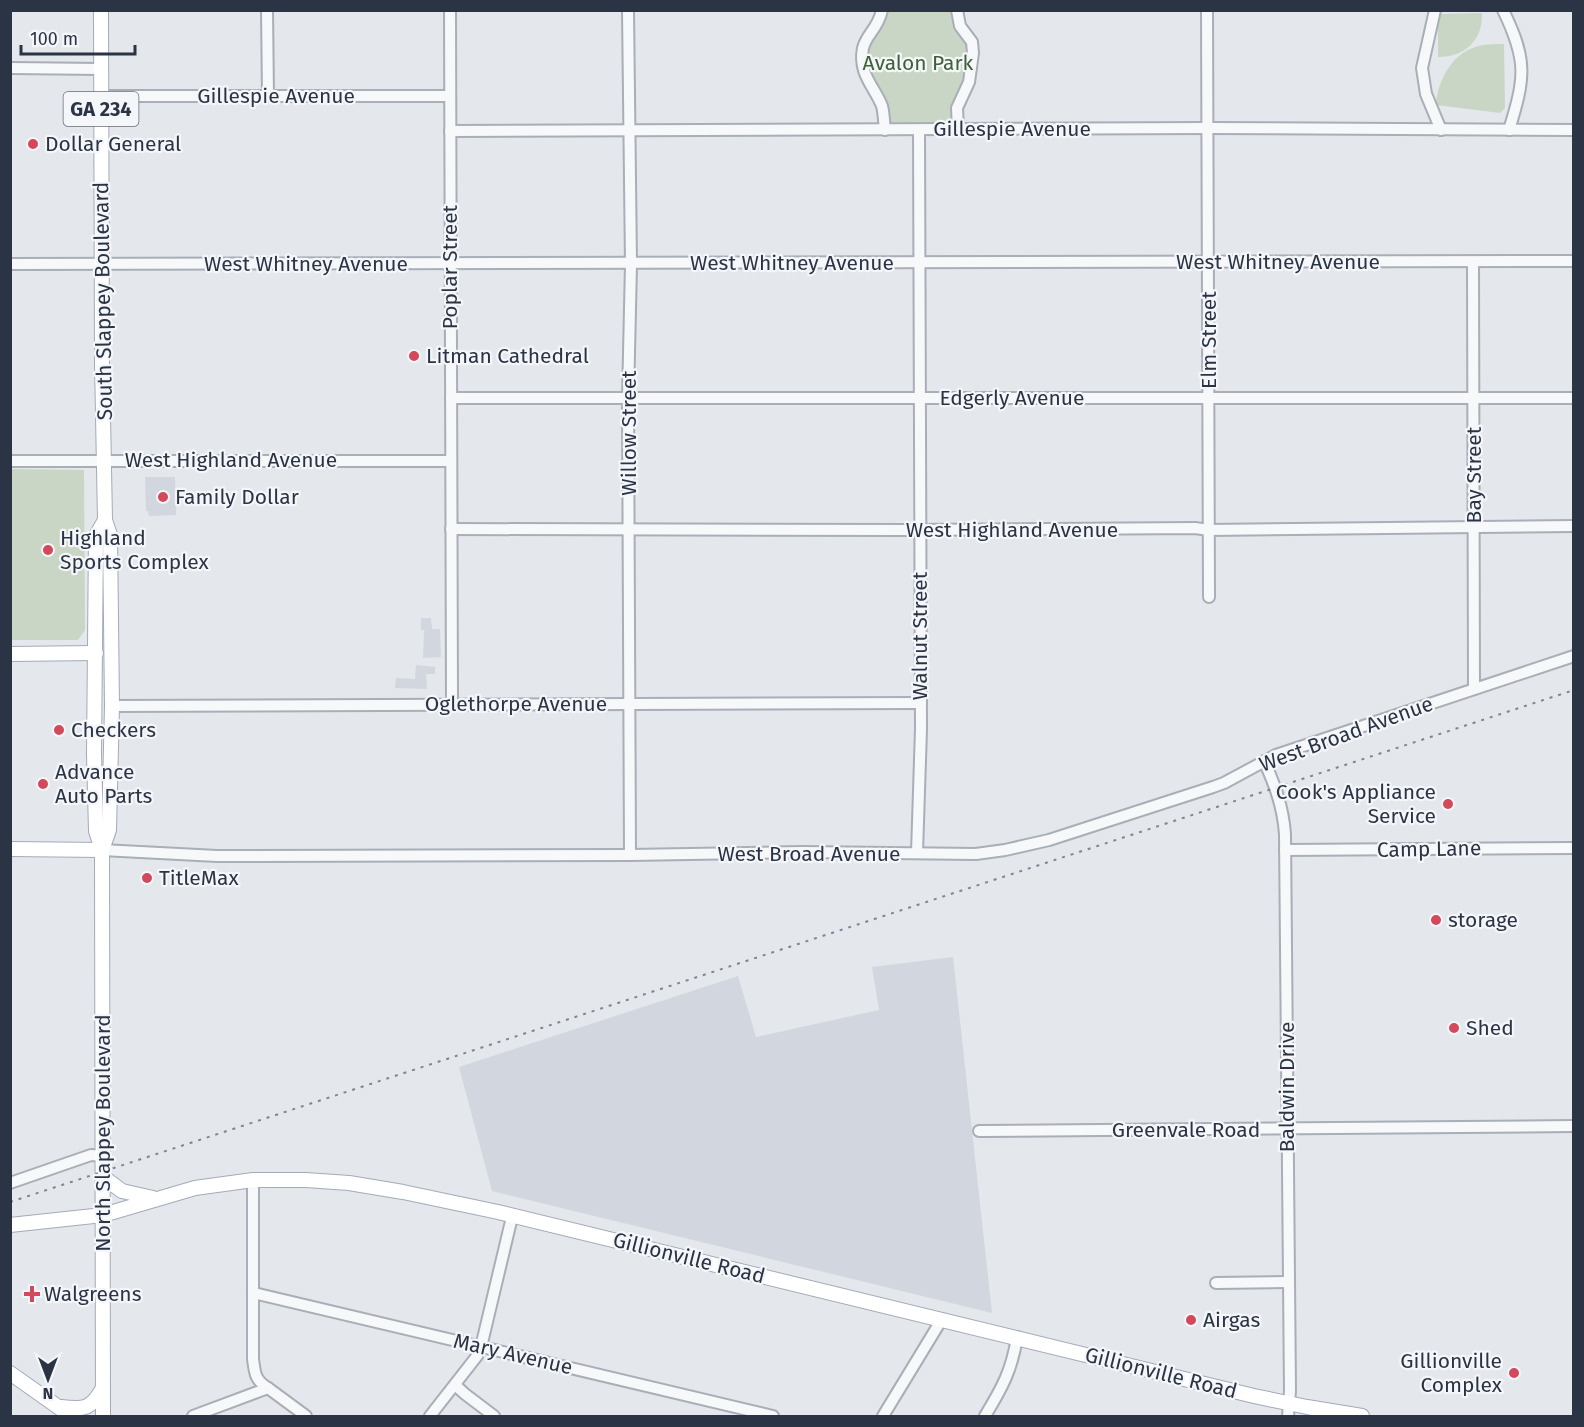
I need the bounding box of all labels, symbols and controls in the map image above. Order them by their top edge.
scale bar [21,18,135,56]
text: 100 m [30,28,78,50]
park label: Avalon Park [863,50,974,76]
street label: Gillespie Avenue [197,83,355,109]
road number: GA 234 [63,92,138,126]
street label: Gillespie Avenue [933,116,1091,142]
place label: Dollar General [45,131,181,157]
marker: Dollar General [26,137,40,151]
street label: South Slappey Boulevard [88,181,118,421]
street label: Poplar Street [437,204,463,329]
street label: West Whitney Avenue [1176,249,1380,275]
street label: West Whitney Avenue [690,250,894,276]
street label: West Whitney Avenue [204,251,408,277]
street label: Elm Street [1196,291,1222,389]
place label: Litman Cathedral [426,343,589,369]
marker: Litman Cathedral [407,349,421,363]
street label: Willow Street [616,370,642,496]
street label: Edgerly Avenue [939,385,1085,411]
street label: Bay Street [1461,426,1487,523]
street label: West Highland Avenue [125,447,337,473]
place label: Family Dollar [175,484,299,510]
marker: Family Dollar [156,490,170,504]
street label: West Highland Avenue [906,517,1118,543]
place label: Highland Sports Complex [60,525,210,575]
marker: Highland Sports Complex [41,543,55,557]
street label: Walnut Street [907,571,933,700]
street label: West Broad Avenue [1256,690,1436,778]
street label: Oglethorpe Avenue [425,691,607,717]
place label: Checkers [71,717,156,743]
marker: Checkers [52,723,66,737]
place label: Advance Auto Parts [55,759,153,809]
marker: Advance Auto Parts [36,777,50,791]
place label: Cook's Appliance Service [1276,779,1436,829]
marker: Cook's Appliance Service [1441,797,1455,811]
street label: Camp Lane [1377,835,1481,863]
street label: West Broad Avenue [717,841,901,867]
place label: TitleMax [159,865,239,891]
marker: TitleMax [140,871,154,885]
place label: storage [1448,907,1518,933]
marker: storage [1429,913,1443,927]
street label: North Slappey Boulevard [90,1014,116,1252]
place label: Shed [1466,1015,1514,1041]
marker: Shed [1447,1021,1461,1035]
street label: Baldwin Drive [1274,1022,1300,1152]
street label: Greenvale Road [1112,1117,1260,1143]
street label: Gillionville Road [610,1227,768,1289]
place label: Walgreens [44,1281,142,1307]
marker: Walgreens [25,1287,39,1301]
place label: Airgas [1203,1307,1260,1333]
marker: Airgas [1184,1313,1198,1327]
street label: Mary Avenue [451,1328,575,1380]
street label: Gillionville Road [1082,1342,1240,1404]
place label: Gillionville Complex [1400,1348,1503,1398]
north arrow [18,1349,78,1409]
marker: Gillionville Complex [1507,1366,1521,1380]
text: N [43,1384,53,1403]

